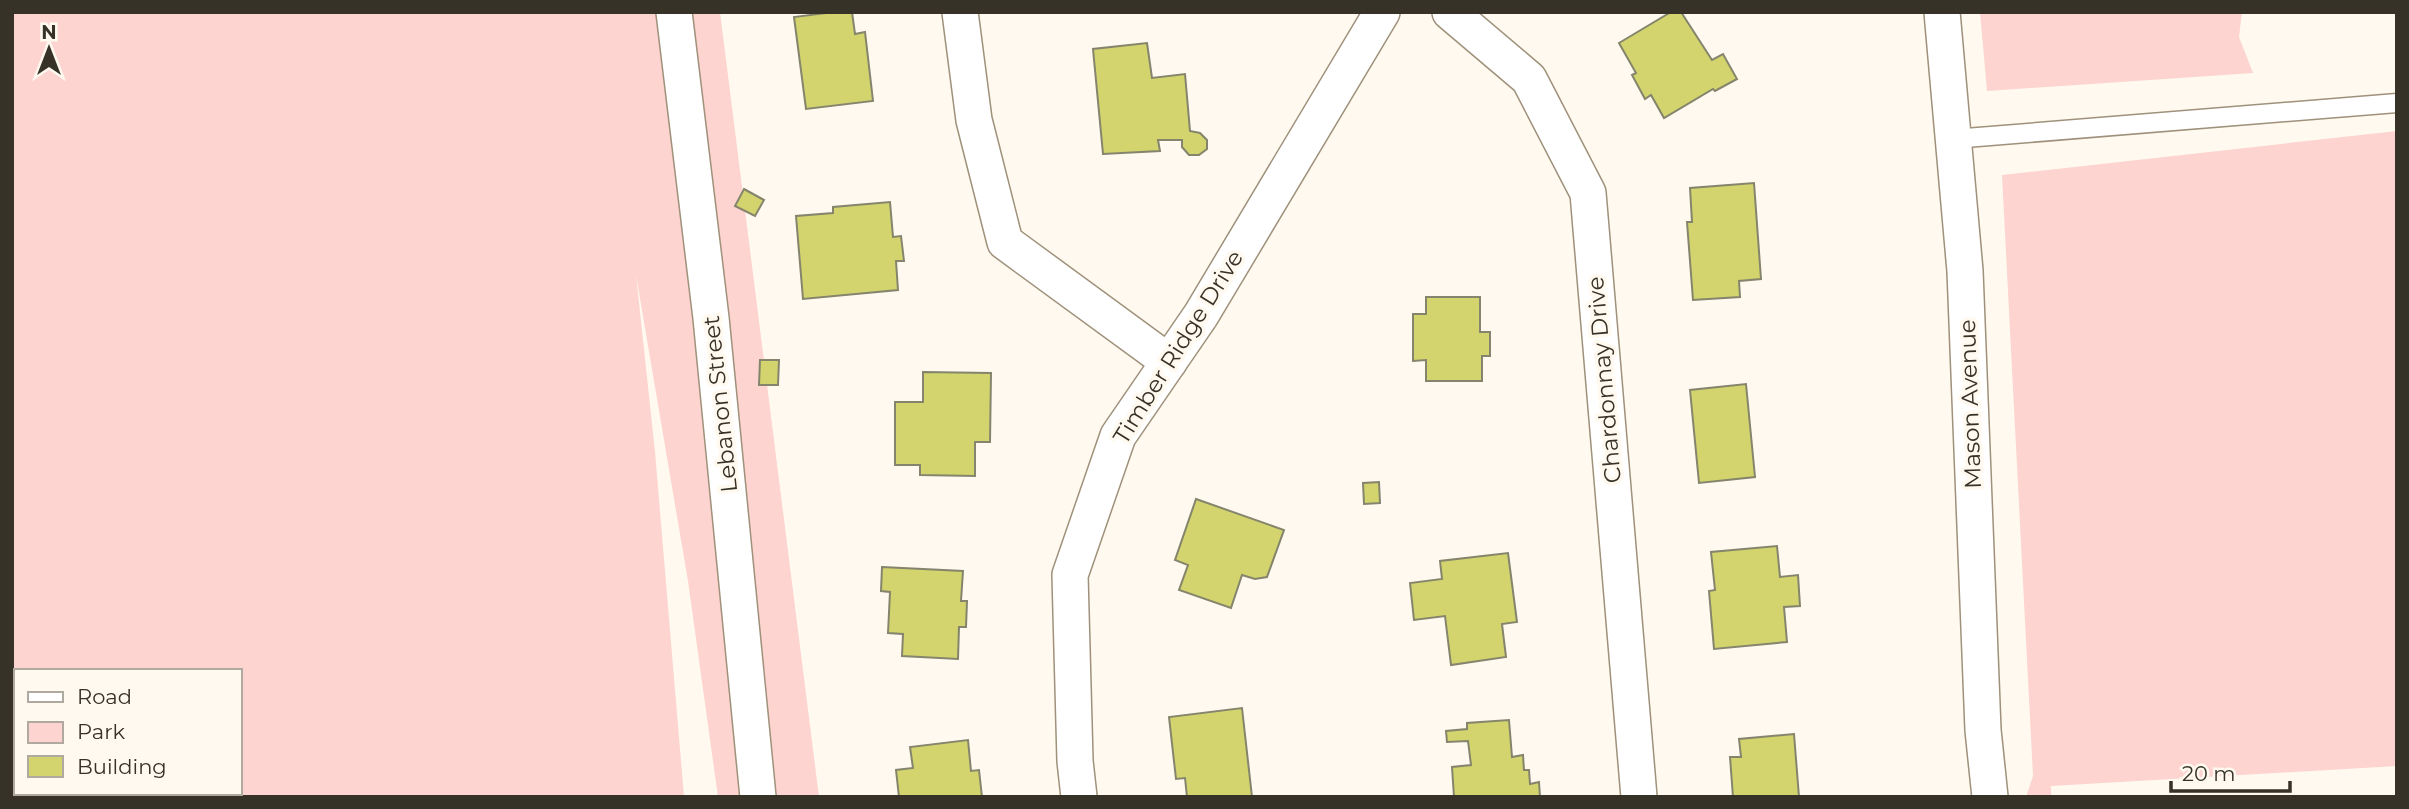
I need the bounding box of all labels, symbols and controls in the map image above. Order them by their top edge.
north arrow [14,14,84,84]
text: N [41,21,57,44]
street label: Timber Ridge Drive [1107,245,1249,449]
street label: Chardonnay Drive [1581,276,1627,484]
street label: Lebanon Street [697,314,743,494]
street label: Mason Avenue [1953,319,1987,489]
legend [14,669,242,795]
text: Road [77,684,132,709]
text: Park [77,719,125,744]
scale bar [2171,750,2290,794]
text: Building [77,754,167,779]
text: 20 m [2182,761,2236,786]

